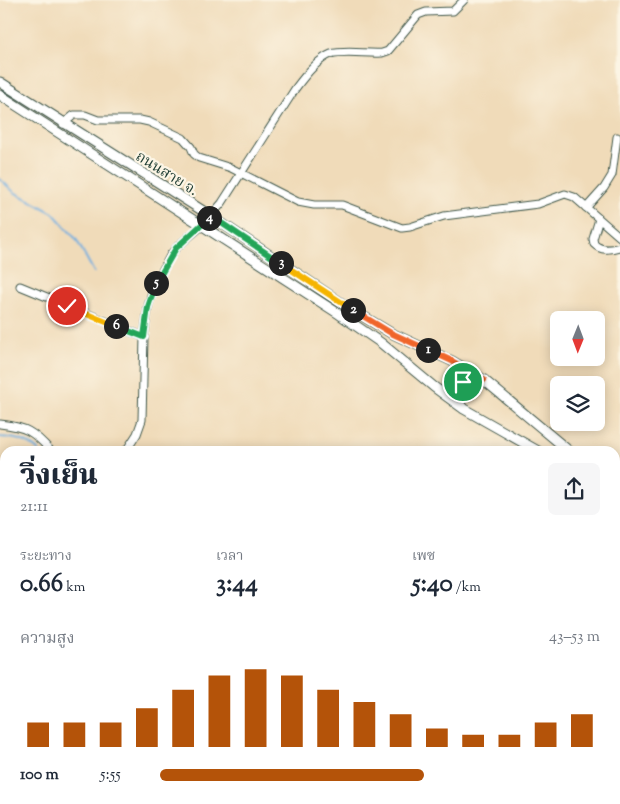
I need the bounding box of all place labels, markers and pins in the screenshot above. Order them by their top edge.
pin: 4 [196,206,222,230]
pin: 3 [268,250,294,276]
pin: 5 [144,270,168,296]
pin [46,285,88,327]
pin: 2 [340,298,366,322]
pin: 6 [104,314,128,338]
pin: 1 [416,338,440,362]
pin [442,361,484,403]

